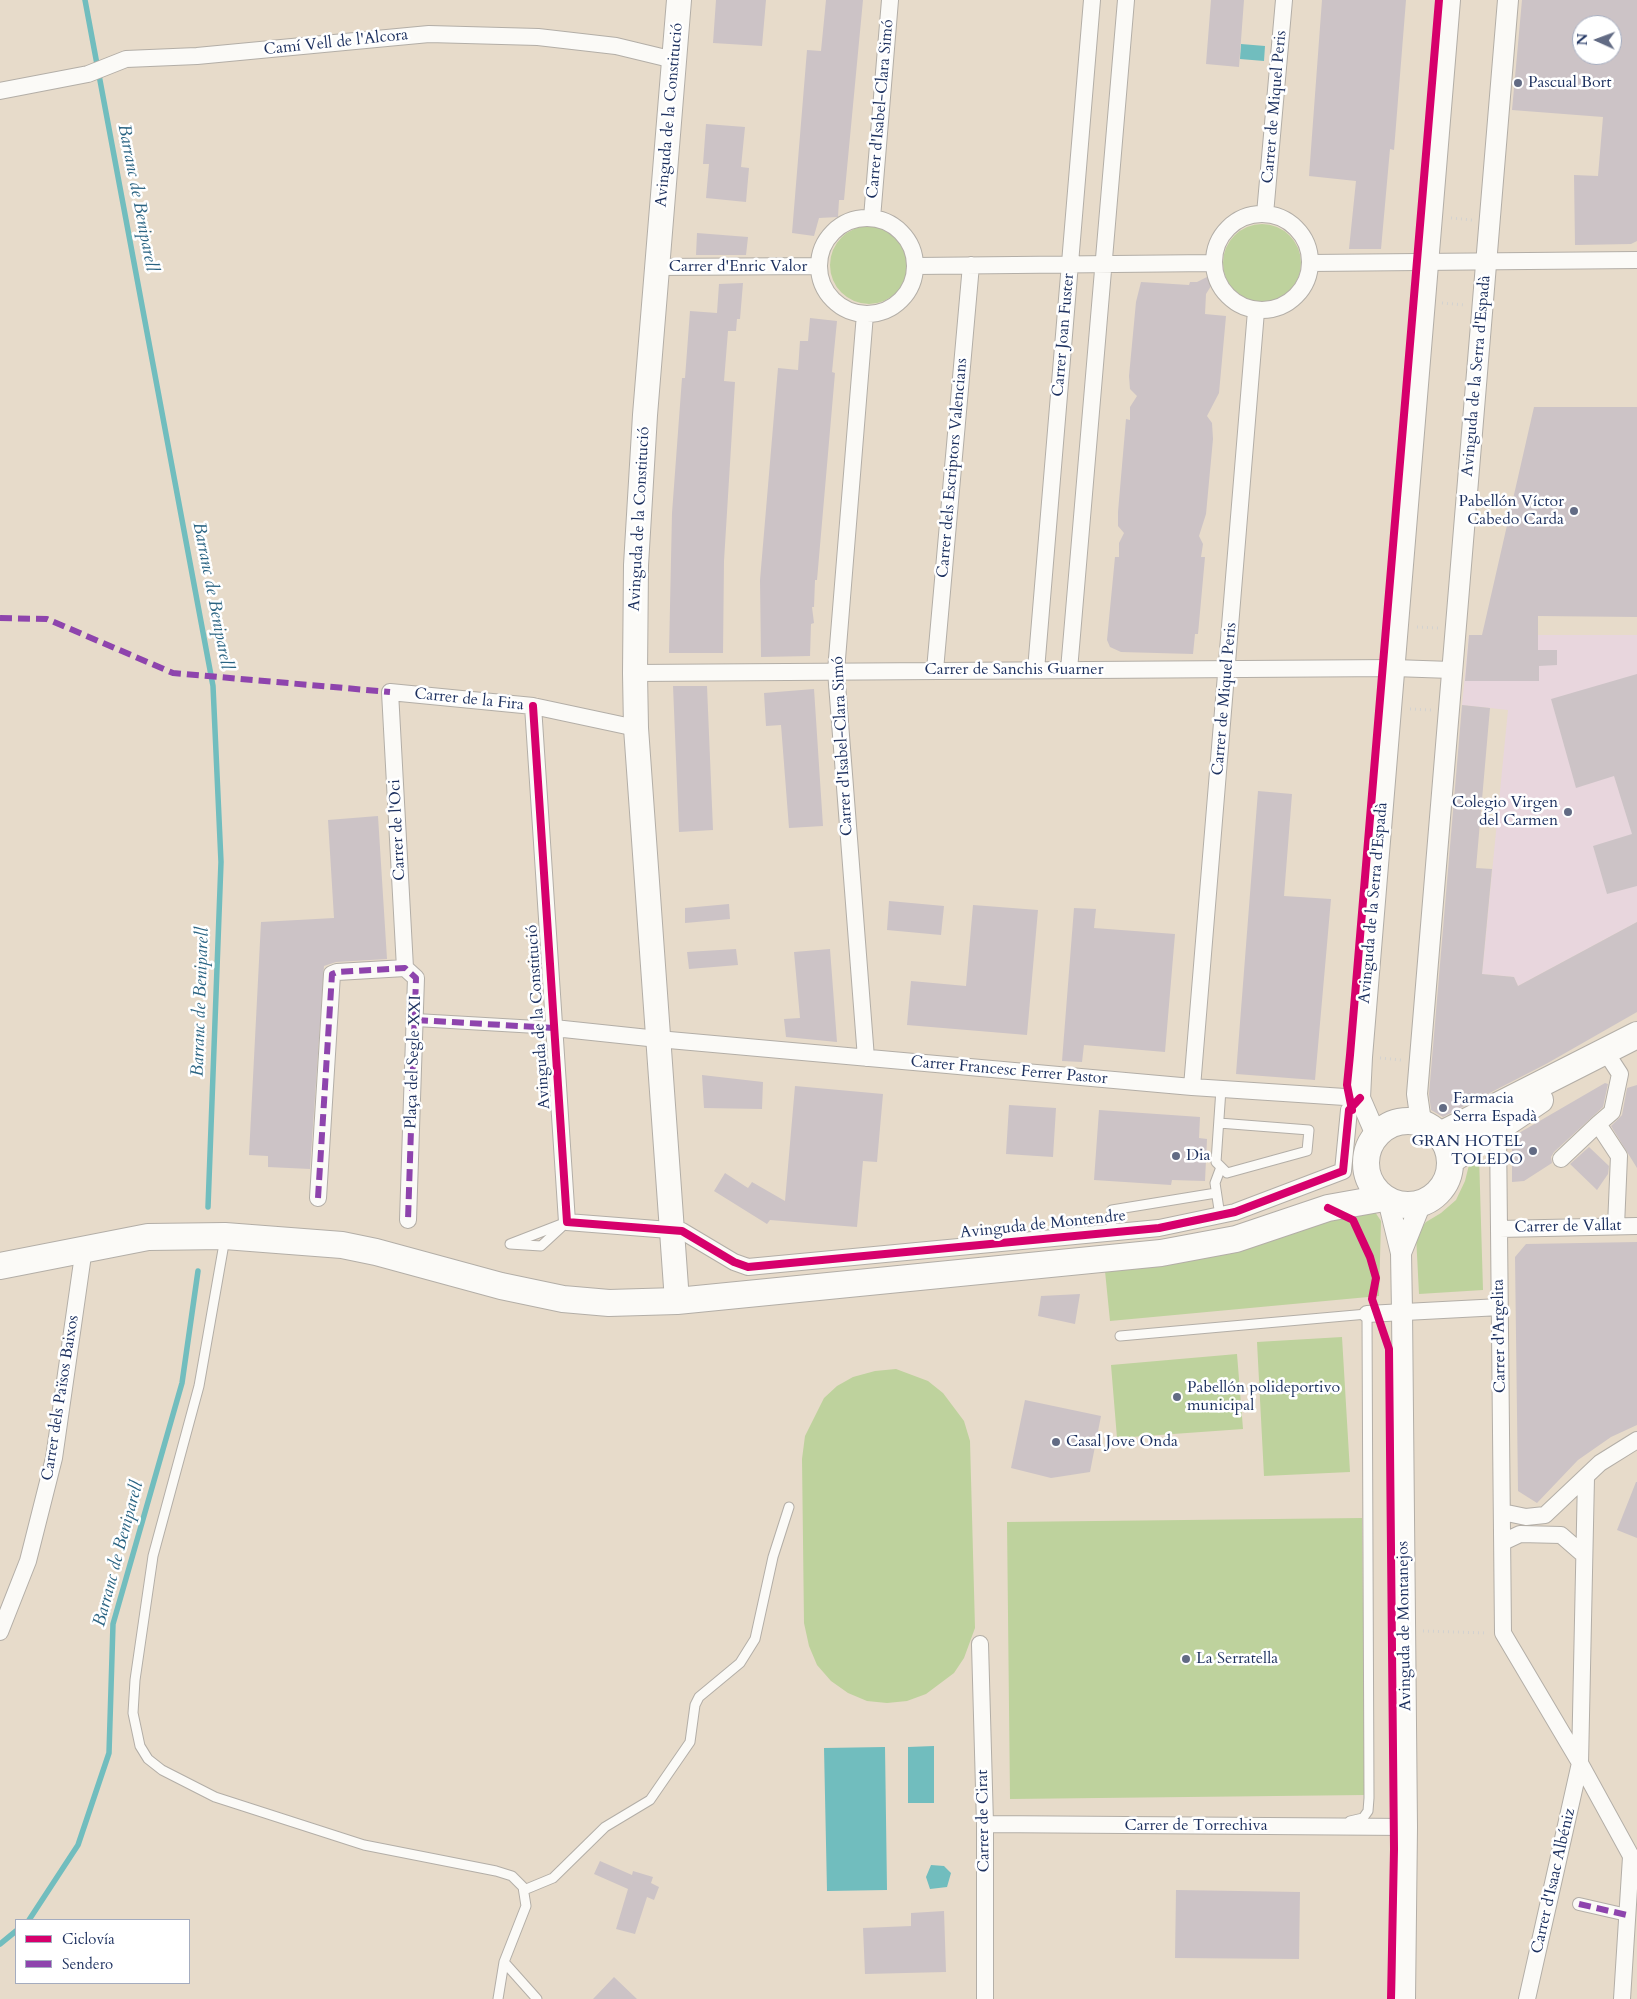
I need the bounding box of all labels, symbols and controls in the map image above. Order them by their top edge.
north arrow [1572,15,1622,65]
street label: Carrer d'Isabel-Clara Simó [864,18,898,200]
street label: Avinguda de la Constitució [652,22,688,208]
street label: Camí Vell de l'Alcora [263,26,409,60]
street label: Carrer de Miquel Peris [1259,30,1291,184]
text: N [1573,33,1592,46]
place label: Pascual Bort [1528,73,1612,93]
marker: Pascual Bort [1512,77,1524,89]
water label: Barranc de Beniparell [112,122,162,274]
street label: Carrer d'Enric Valor [669,257,807,277]
street label: Carrer Joan Fuster [1049,272,1079,398]
street label: Avinguda de la Serra d'Espadà [1459,274,1495,478]
street label: Carrer dels Escriptors Valencians [934,357,972,579]
street label: Avinguda de la Constitució [626,426,654,612]
place label: Pabellón Víctor Cabedo Carda [1458,492,1564,530]
marker: Pabellón Víctor Cabedo Carda [1568,505,1580,517]
water label: Barranc de Beniparell [187,520,237,672]
street label: Carrer de Miquel Peris [1209,622,1241,776]
street label: Carrer d'Isabel-Clara Simó [829,656,857,836]
street label: Carrer de Sanchis Guarner [925,660,1103,680]
street label: Carrer de la Fira [413,685,525,715]
street label: Carrer de l'Oci [386,779,410,881]
place label: Colegio Virgen del Carmen [1452,793,1558,831]
street label: Avinguda de la Serra d'Espadà [1356,801,1392,1005]
marker: Colegio Virgen del Carmen [1562,806,1574,818]
street label: Avinguda de la Constitució [523,924,555,1110]
water label: Barranc de Beniparell [188,927,214,1077]
street label: Plaça del Segle XXI [402,995,426,1129]
street label: Carrer Francesc Ferrer Pastor [910,1053,1108,1089]
place label: Farmacia Serra Espadà [1453,1089,1537,1127]
marker: Farmacia Serra Espadà [1437,1102,1449,1114]
place label: GRAN HOTEL TOLEDO [1411,1132,1523,1170]
marker: GRAN HOTEL TOLEDO [1527,1145,1539,1157]
place label: Dia [1186,1146,1210,1166]
marker: Dia [1170,1150,1182,1162]
street label: Avinguda de Montendre [959,1207,1127,1243]
street label: Carrer de Vallat [1514,1216,1622,1238]
street label: Carrer d'Argelita [1489,1279,1511,1393]
street label: Carrer dels Països Baixos [38,1314,84,1482]
place label: Pabellón polideportivo municipal [1187,1378,1340,1416]
marker: Pabellón polideportivo municipal [1171,1391,1183,1403]
place label: Casal Jove Onda [1066,1432,1178,1452]
marker: Casal Jove Onda [1050,1436,1062,1448]
water label: Barranc de Beniparell [89,1479,149,1629]
street label: Avinguda de Montanejos [1394,1541,1416,1711]
place label: La Serratella [1196,1649,1278,1669]
marker: La Serratella [1180,1653,1192,1665]
street label: Carrer de Cirat [974,1769,994,1873]
street label: Carrer d'Isaac Albéniz [1528,1806,1580,1956]
street label: Carrer de Torrechiva [1124,1816,1268,1836]
legend [15,1919,190,1984]
text: Ciclovía [62,1929,115,1949]
text: Sendero [62,1954,113,1974]

